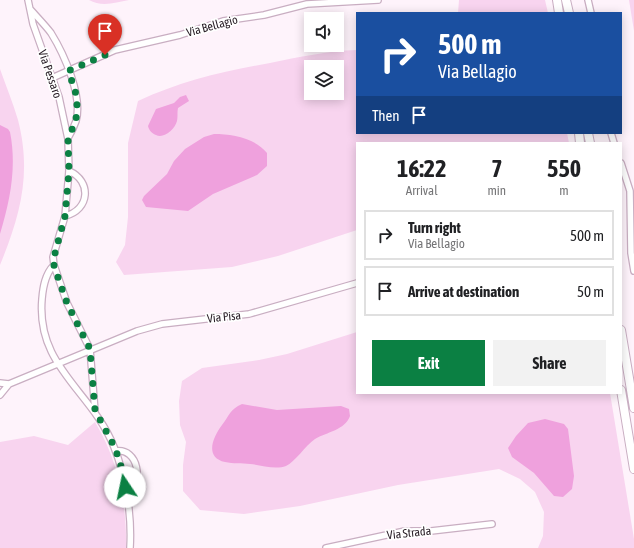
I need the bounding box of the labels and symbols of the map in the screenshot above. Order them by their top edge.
street label: Via Bellagio [185,12,240,40]
pin [88,14,122,55]
street label: Via Pessaro [35,48,65,100]
street label: Via Pisa [206,308,242,326]
position arrow [104,466,146,508]
street label: Via Strada [386,524,432,542]

